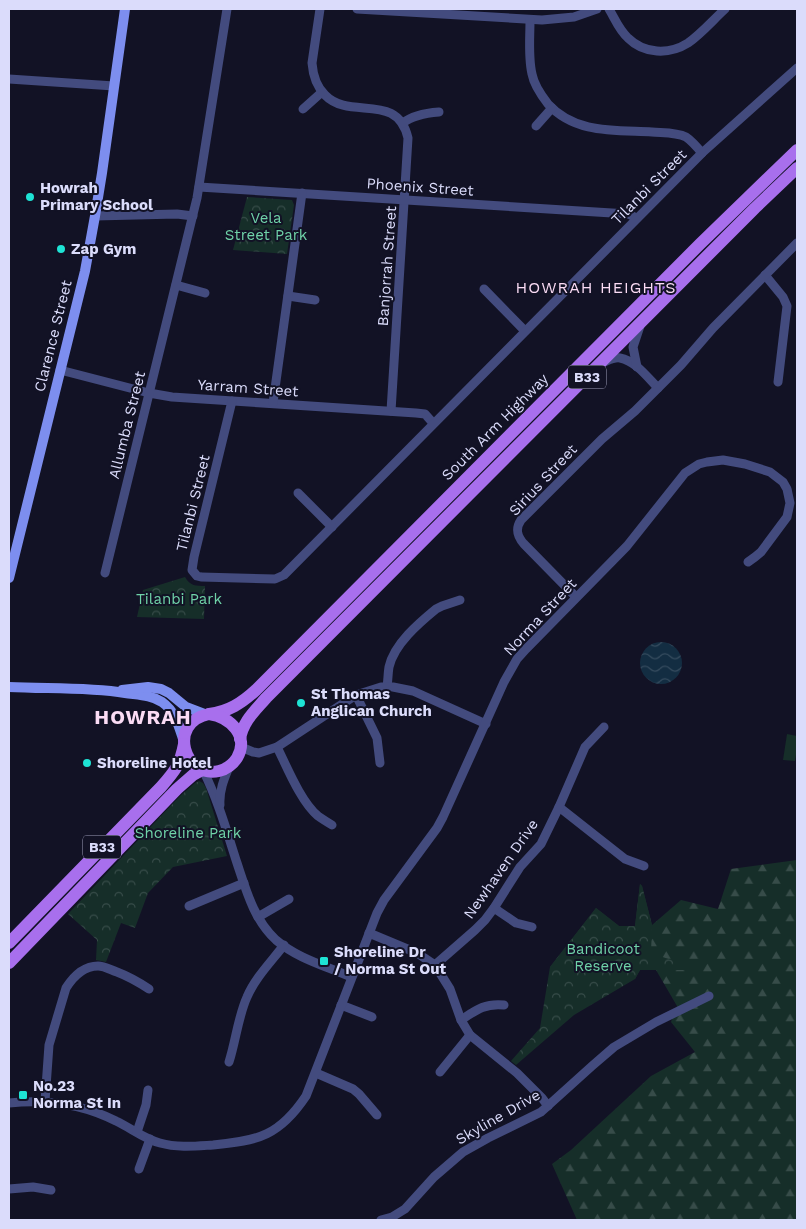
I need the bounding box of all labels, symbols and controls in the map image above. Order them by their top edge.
street label: Tilanbi Street [608,145,691,228]
street label: Phoenix Street [366,174,475,200]
place label: Howrah Primary School [40,179,153,214]
marker: Howrah Primary School [24,191,36,203]
street label: Banjorrah Street [374,204,400,327]
park label: Vela Street Park [225,209,308,244]
place label: Zap Gym [71,240,136,258]
marker: Zap Gym [55,243,67,255]
street label: Clarence Street [30,278,76,394]
district label: HOWRAH HEIGHTS [516,278,676,297]
road number: B33 [568,366,606,388]
street label: Allumba Street [105,369,149,481]
street label: South Arm Highway [438,370,552,484]
street label: Yarram Street [197,376,300,401]
street label: Sirius Street [505,440,581,519]
street label: Tilanbi Street [172,452,214,553]
street label: Norma Street [500,574,581,659]
park label: Tilanbi Park [136,590,222,608]
place label: St Thomas Anglican Church [311,685,432,720]
marker: St Thomas Anglican Church [295,697,307,709]
district label: HOWRAH [94,705,192,729]
place label: Shoreline Hotel [97,754,212,772]
marker: Shoreline Hotel [81,757,93,769]
street label: Newhaven Drive [460,816,542,922]
park label: Shoreline Park [135,824,242,842]
road number: B33 [83,836,121,859]
park label: Bandicoot Reserve [566,940,640,975]
place label: Shoreline Dr / Norma St Out [334,943,447,978]
marker: Shoreline Dr / Norma St Out [318,955,330,967]
place label: No.23 Norma St In [33,1077,121,1112]
street label: Skyline Drive [452,1086,544,1148]
marker: No.23 Norma St In [17,1089,29,1101]

